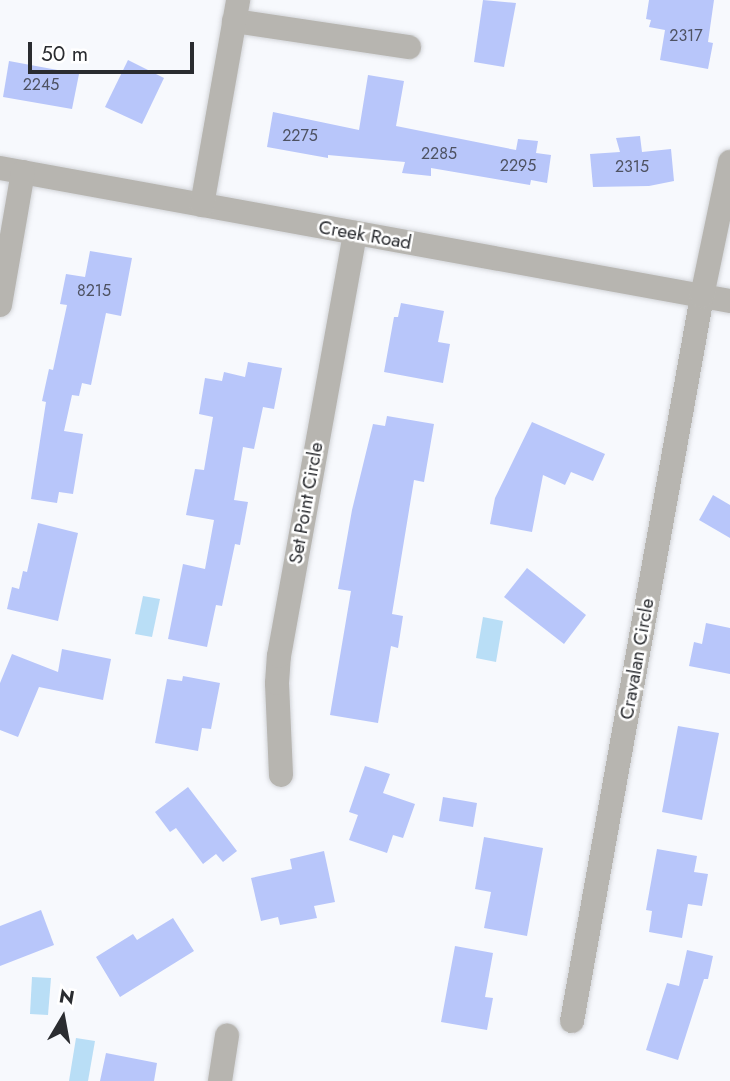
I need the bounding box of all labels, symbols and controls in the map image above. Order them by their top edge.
house number: 2317 [669,26,703,46]
scale bar [32,28,198,72]
text: 50 m [41,39,88,69]
house number: 2245 [23,75,59,95]
house number: 2275 [282,126,318,146]
house number: 2285 [421,144,457,164]
house number: 2295 [500,156,536,176]
house number: 2315 [615,157,649,177]
street label: Creek Road [317,216,413,254]
house number: 8215 [77,281,111,301]
street label: Set Point Circle [284,440,328,566]
street label: Cravalan Circle [615,597,659,721]
text: N [57,982,77,1011]
north arrow [28,983,98,1053]

